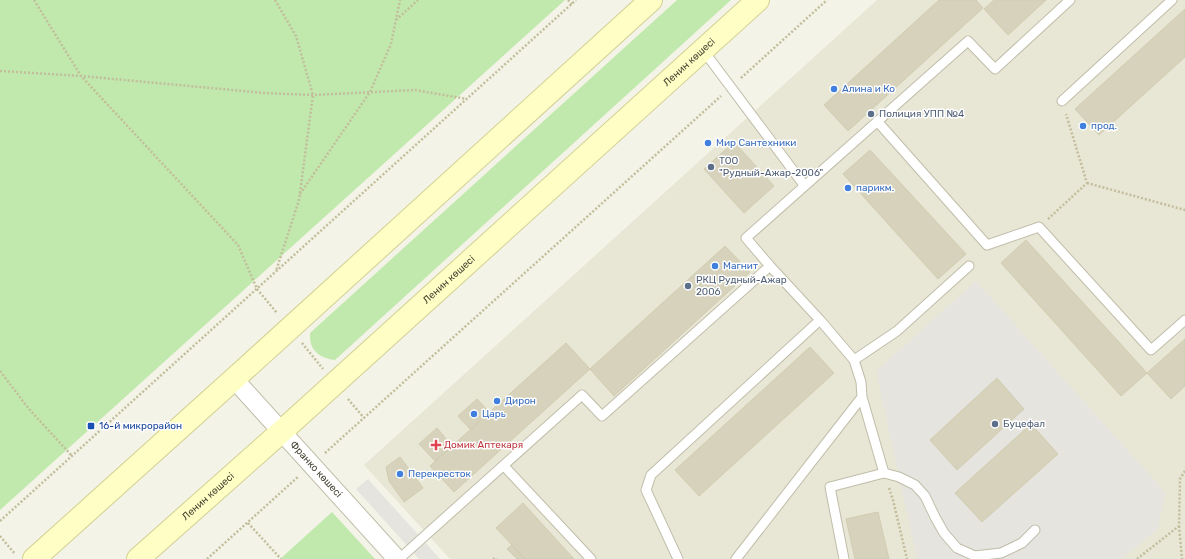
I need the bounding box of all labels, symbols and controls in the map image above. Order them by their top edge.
street label: Ленин көшесі [661,36,718,89]
place label: Алина и Ко [842,83,895,95]
marker: Алина и Ко [829,84,839,94]
place label: Полиция УПП №4 [879,108,964,120]
marker: Полиция УПП №4 [866,109,876,119]
place label: прод. [1091,120,1117,132]
marker: прод. [1078,121,1088,131]
place label: Мир Сантехники [716,137,796,149]
marker: Мир Сантехники [703,138,713,148]
place label: ТОО "Рудный-Ажар-2006" [719,155,824,179]
marker: ТОО "Рудный-Ажар-2006" [706,162,716,172]
place label: парикм. [856,182,894,194]
marker: парикм. [843,183,853,193]
street label: Ленин көшесі [421,253,478,306]
place label: Магнит [723,260,758,272]
marker: Магнит [710,261,720,271]
place label: РКЦ Рудный-Ажар 2006 [696,274,787,298]
marker: РКЦ Рудный-Ажар 2006 [683,281,693,291]
place label: Дирон [505,395,536,407]
marker: Дирон [492,396,502,406]
place label: Царь [482,408,506,420]
marker: Царь [469,409,479,419]
place label: Буцефал [1003,418,1045,430]
marker: Буцефал [990,419,1000,429]
place label: 16-й микрорайон [99,420,182,432]
marker: 16-й микрорайон [86,421,96,431]
street label: Франко көшесі [287,439,345,500]
place label: Домик Аптекаря [444,439,523,451]
marker: Домик Аптекаря [431,440,441,450]
place label: Перекресток [408,468,472,480]
marker: Перекресток [395,469,405,479]
street label: Ленин көшесі [180,470,237,523]

